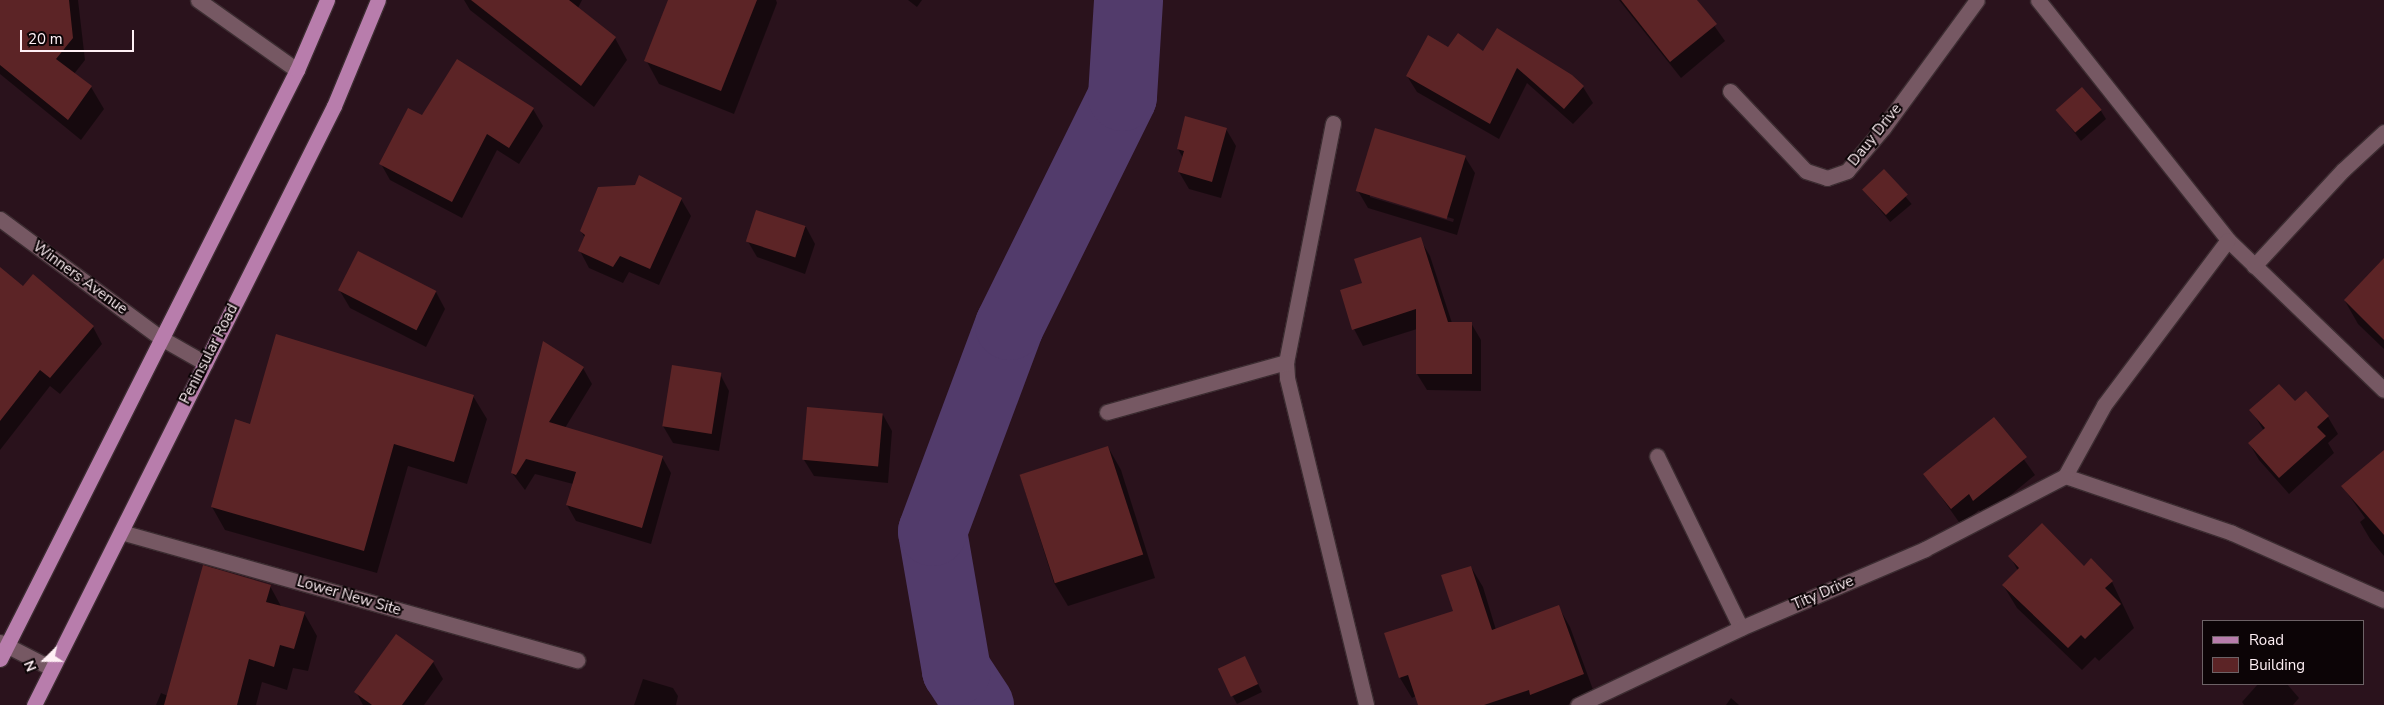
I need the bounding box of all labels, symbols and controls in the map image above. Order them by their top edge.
scale bar [22,20,136,52]
text: 20 m [28,29,63,49]
street label: Dauy Drive [1845,100,1905,170]
street label: Winners Avenue [29,238,131,318]
street label: Peninsular Road [176,301,242,407]
street label: Tity Drive [1790,572,1856,614]
street label: Lower New Site [295,573,403,619]
legend [2202,620,2364,685]
text: Road [2249,630,2284,650]
north arrow [20,635,70,685]
text: Building [2249,655,2305,675]
text: N [20,657,41,674]

